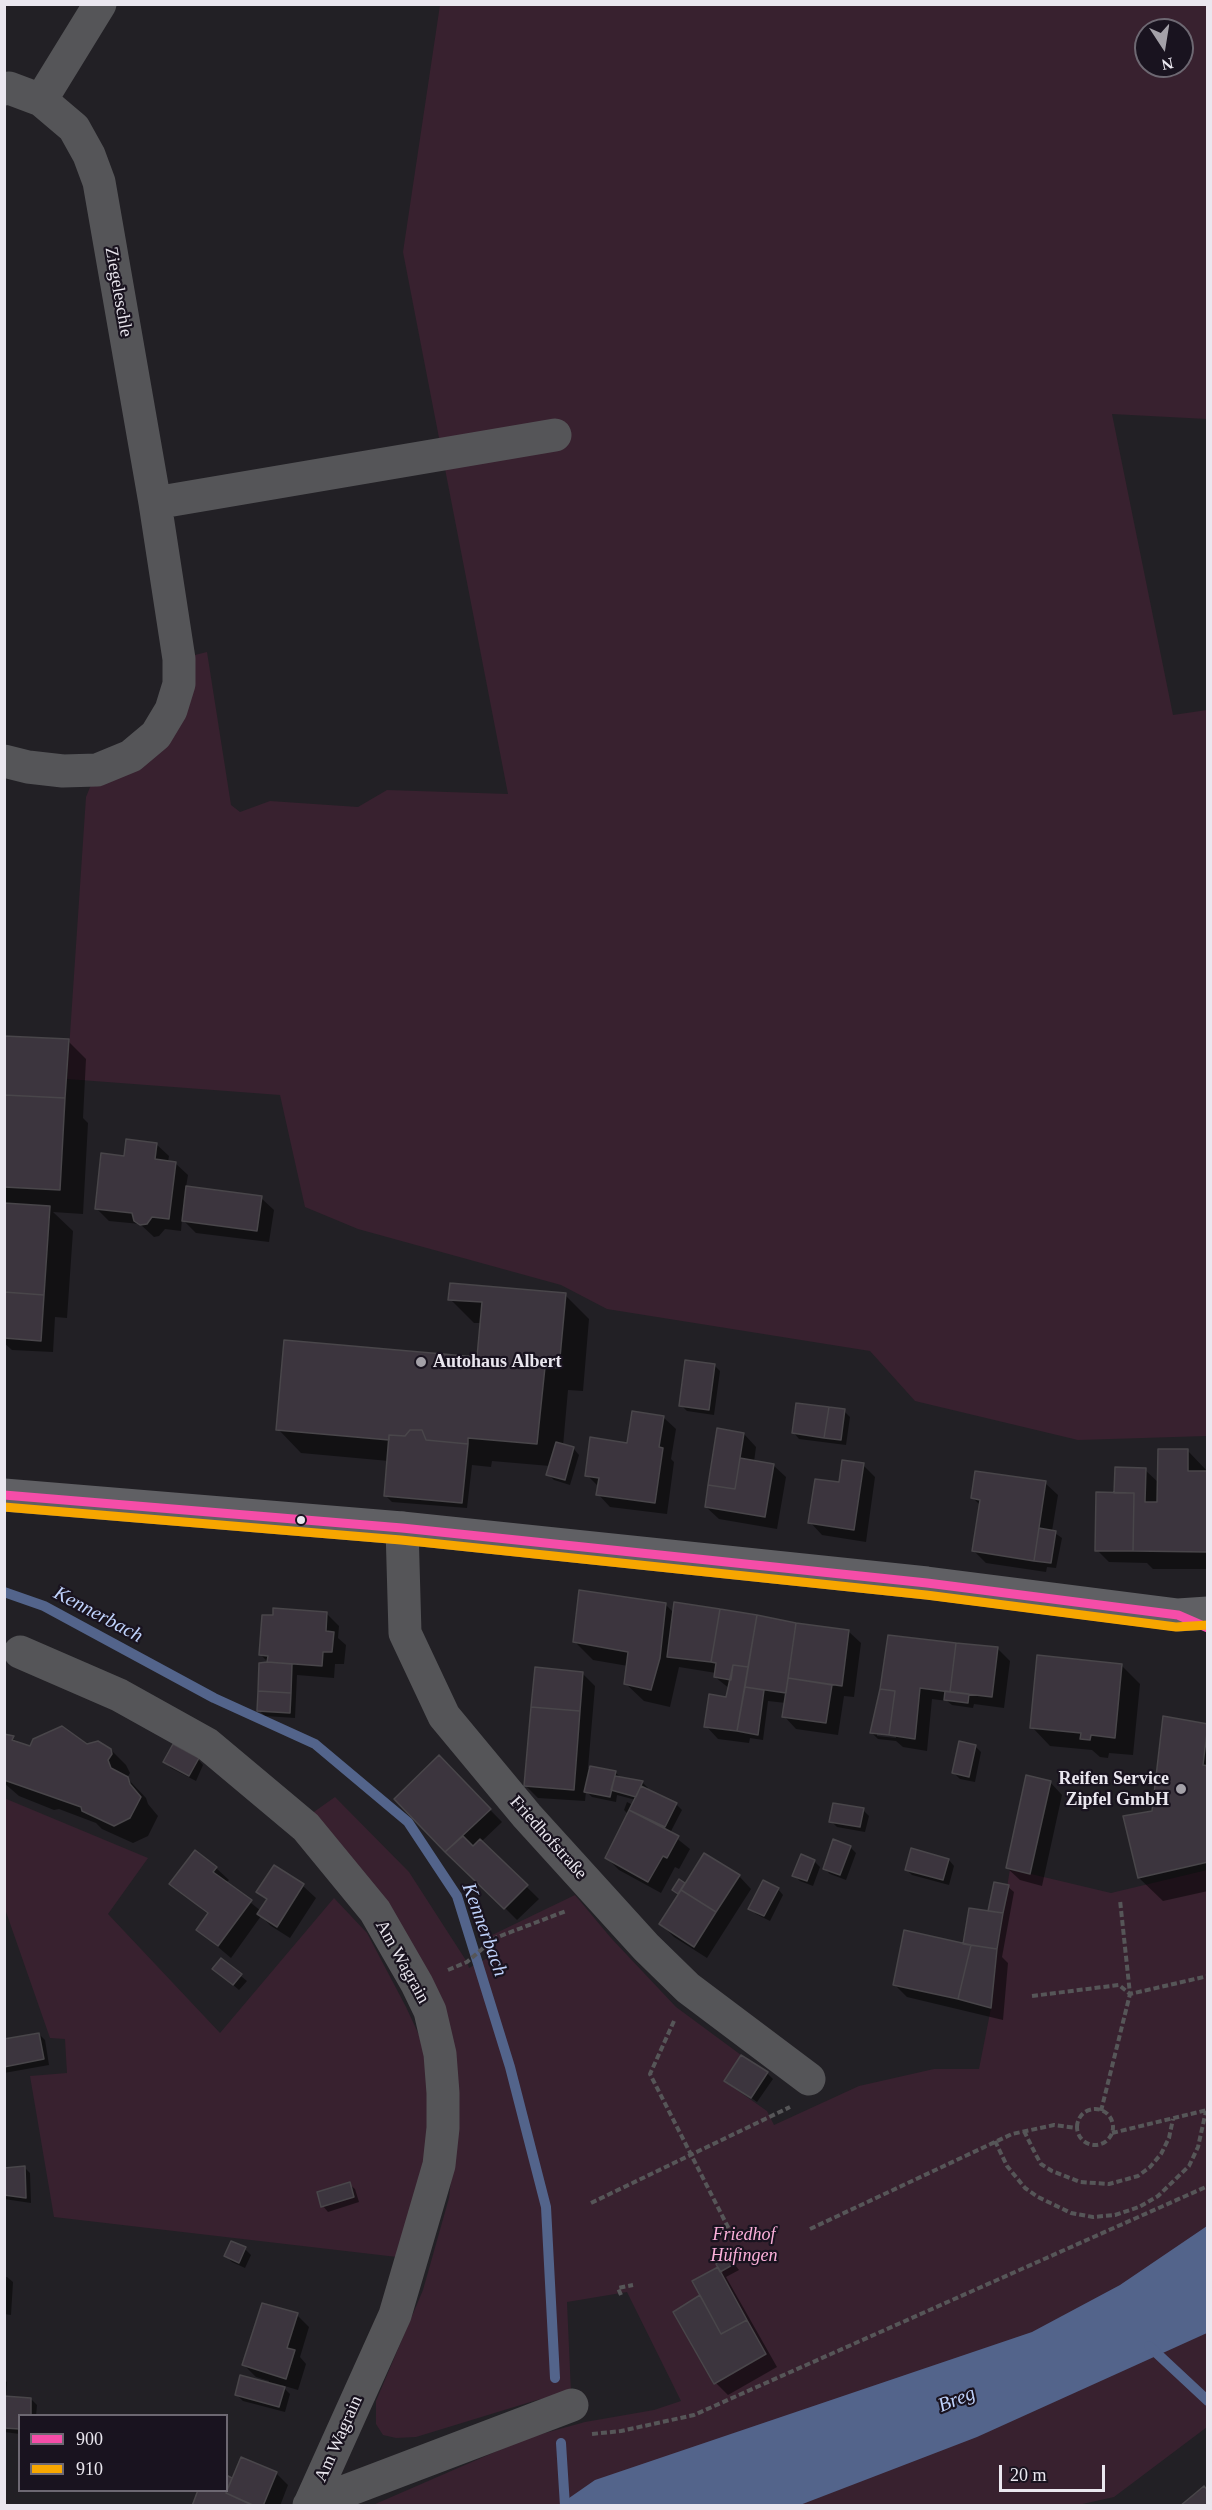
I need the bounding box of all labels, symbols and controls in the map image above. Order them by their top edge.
north arrow [1134,18,1194,78]
text: N [1160,55,1175,74]
street label: Ziegeleschle [99,245,137,339]
place label: Autohaus Albert [433,1351,562,1373]
marker: Autohaus Albert [414,1355,428,1369]
unlabelled marker [295,1514,307,1526]
water label: Kennerbach [49,1581,147,1649]
place label: Reifen Service Zipfel GmbH [1059,1768,1169,1810]
marker: Reifen Service Zipfel GmbH [1174,1782,1188,1796]
street label: Friedhofstraße [505,1792,591,1884]
water label: Kennerbach [456,1880,512,1980]
street label: Am Wagrain [370,1917,434,2007]
park label: Friedhof Hüfingen [711,2224,777,2266]
water label: Breg [935,2382,979,2418]
street label: Am Wagrain [310,2393,368,2485]
legend [18,2414,228,2492]
text: 900 [76,2429,103,2449]
scale bar [1002,2453,1108,2491]
text: 910 [76,2459,103,2479]
text: 20 m [1010,2465,1047,2485]

